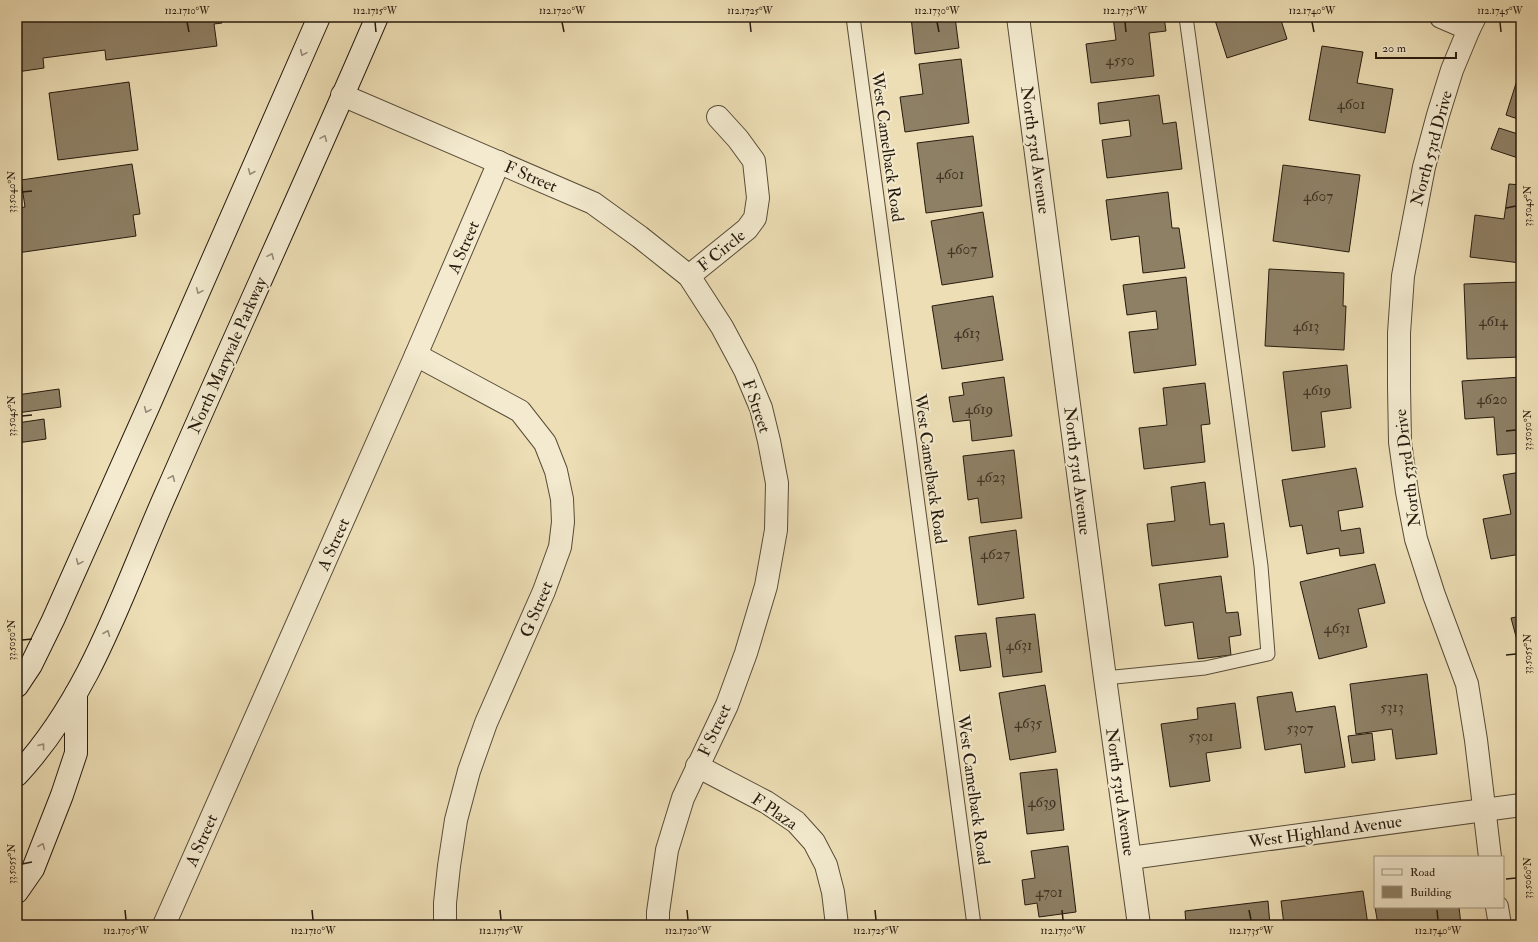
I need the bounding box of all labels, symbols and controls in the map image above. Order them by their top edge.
text: 112.1710°W [165,5,210,17]
text: 112.1715°W [353,5,398,17]
text: 112.1720°W [539,5,586,17]
text: 112.1725°W [727,5,774,17]
text: 112.1730°W [915,5,960,17]
text: 112.1735°W [1103,5,1148,17]
text: 112.1740°W [1289,5,1336,17]
text: 112.1745°W [1477,5,1524,17]
scale bar [1376,34,1456,60]
text: 20 m [1382,41,1407,56]
one-way arrow [299,49,307,56]
house number: 4550 [1106,51,1134,70]
street label: West Camelback Road [866,70,909,224]
street label: North 53rd Avenue [1016,85,1055,215]
street label: North 53rd Drive [1406,88,1457,208]
house number: 4601 [1337,95,1365,114]
one-way arrow [319,134,327,141]
street label: F Street [501,156,561,197]
house number: 4601 [936,165,964,184]
one-way arrow [247,168,255,175]
text: 33.5040°N [6,171,18,213]
text: 33.5045°N [1522,185,1534,227]
house number: 4607 [1303,187,1333,206]
street label: A Street [443,217,484,278]
street label: F Circle [693,225,750,276]
house number: 4607 [947,240,977,259]
one-way arrow [266,253,274,261]
street label: North Maryvale Parkway [183,273,273,437]
one-way arrow [196,288,204,295]
house number: 4614 [1478,312,1508,331]
house number: 4613 [1293,317,1319,336]
house number: 4613 [954,324,980,343]
street label: F Street [738,377,776,436]
house number: 4619 [1303,381,1331,400]
house number: 4620 [1477,390,1507,409]
street label: West Camelback Road [909,392,952,546]
text: 33.5045°N [6,395,18,437]
house number: 4619 [965,400,993,419]
one-way arrow [144,406,152,414]
street label: North 53rd Avenue [1059,406,1096,536]
street label: North 53rd Drive [1390,408,1425,528]
text: 33.5050°N [1522,410,1534,450]
house number: 4623 [976,468,1006,487]
one-way arrow [168,474,176,481]
street label: A Street [312,514,355,575]
house number: 4627 [980,545,1010,564]
one-way arrow [76,558,84,565]
street label: G Street [515,578,558,640]
house number: 4631 [1324,619,1350,638]
text: 33.5050°N [6,620,18,660]
one-way arrow [102,630,110,638]
text: 33.5055°N [1522,634,1534,674]
house number: 4631 [1006,636,1032,655]
house number: 5313 [1380,698,1404,717]
street label: F Street [693,700,736,760]
street label: West Camelback Road [952,713,995,867]
house number: 4635 [1014,714,1042,733]
house number: 5307 [1287,719,1314,738]
street label: North 53rd Avenue [1101,727,1140,857]
house number: 5301 [1188,727,1214,746]
one-way arrow [37,743,44,750]
street label: F Plaza [748,789,802,835]
house number: 4639 [1027,793,1057,812]
street label: A Street [180,810,223,871]
street label: West Highland Avenue [1246,810,1403,853]
one-way arrow [38,843,46,850]
text: 33.5055°N [6,844,18,884]
legend [1374,856,1504,908]
text: 33.5060°N [1522,857,1534,899]
text: Road [1410,865,1435,880]
house number: 4701 [1035,883,1063,902]
text: Building [1410,885,1453,900]
text: 112.1705°W [103,925,150,937]
text: 112.1710°W [291,925,336,937]
text: 112.1715°W [479,925,524,937]
text: 112.1720°W [665,925,712,937]
text: 112.1725°W [853,925,900,937]
text: 112.1730°W [1041,925,1086,937]
text: 112.1735°W [1229,925,1274,937]
text: 112.1740°W [1415,925,1462,937]

